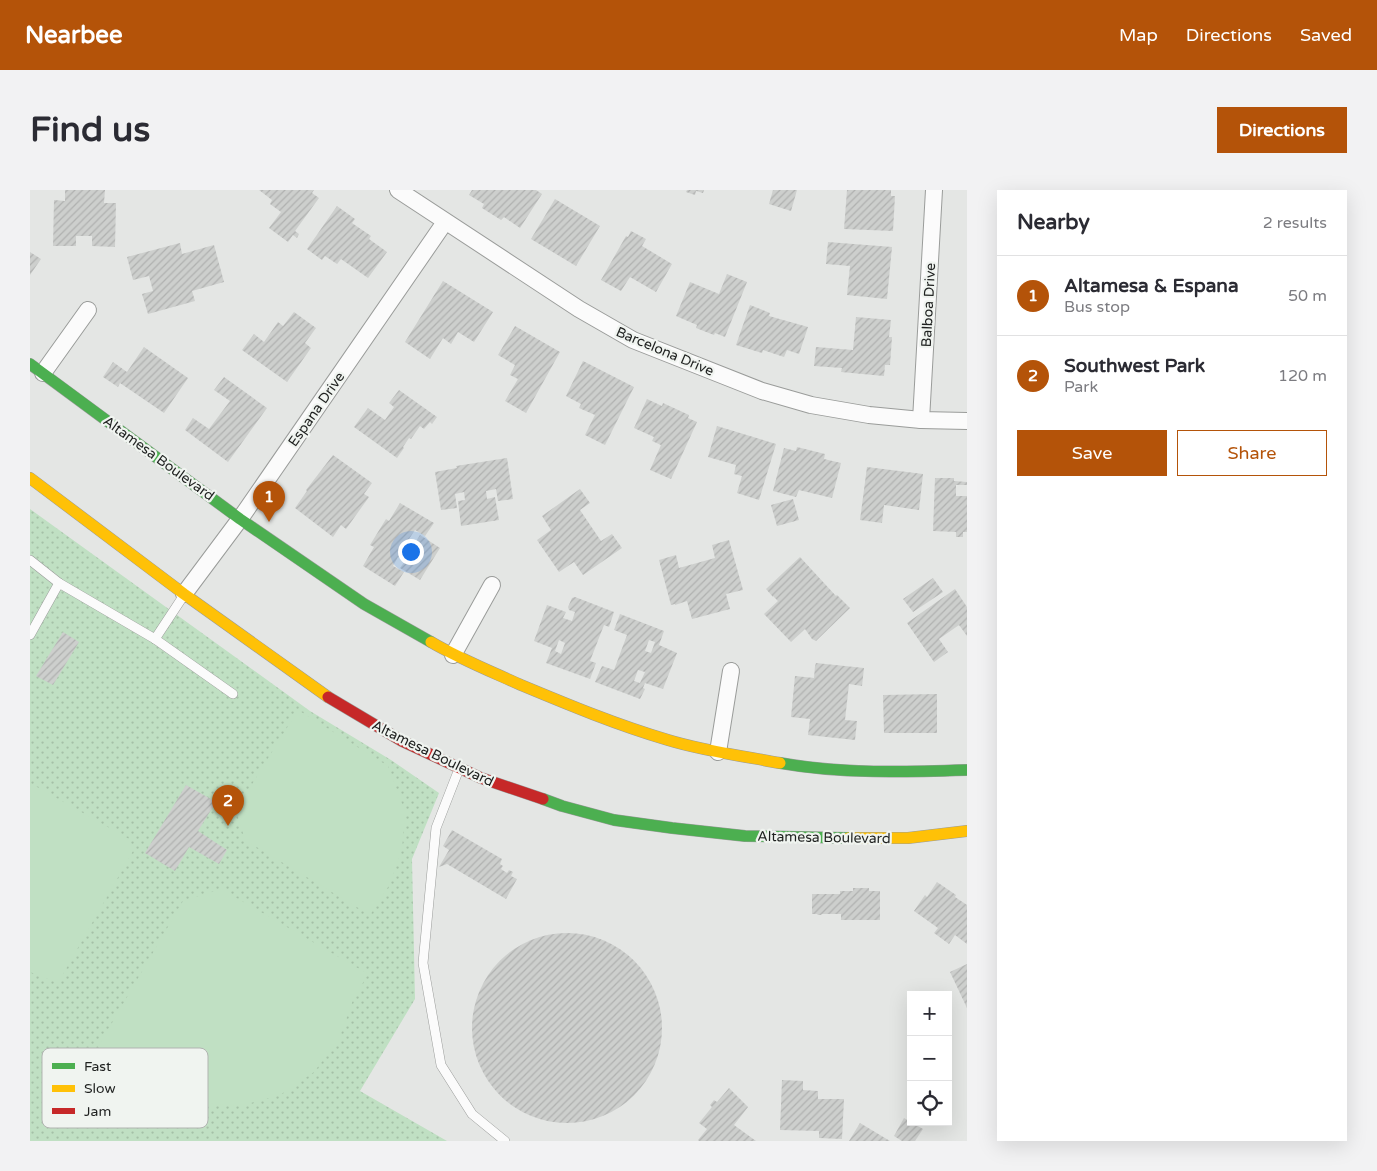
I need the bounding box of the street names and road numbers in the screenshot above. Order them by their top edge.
street label: Balboa Drive [918,262,939,348]
street label: Barcelona Drive [613,323,716,380]
street label: Espana Drive [285,369,348,450]
street label: Altamesa Boulevard [100,412,218,504]
street label: Altamesa Boulevard [369,717,496,790]
street label: Altamesa Boulevard [757,828,891,847]

